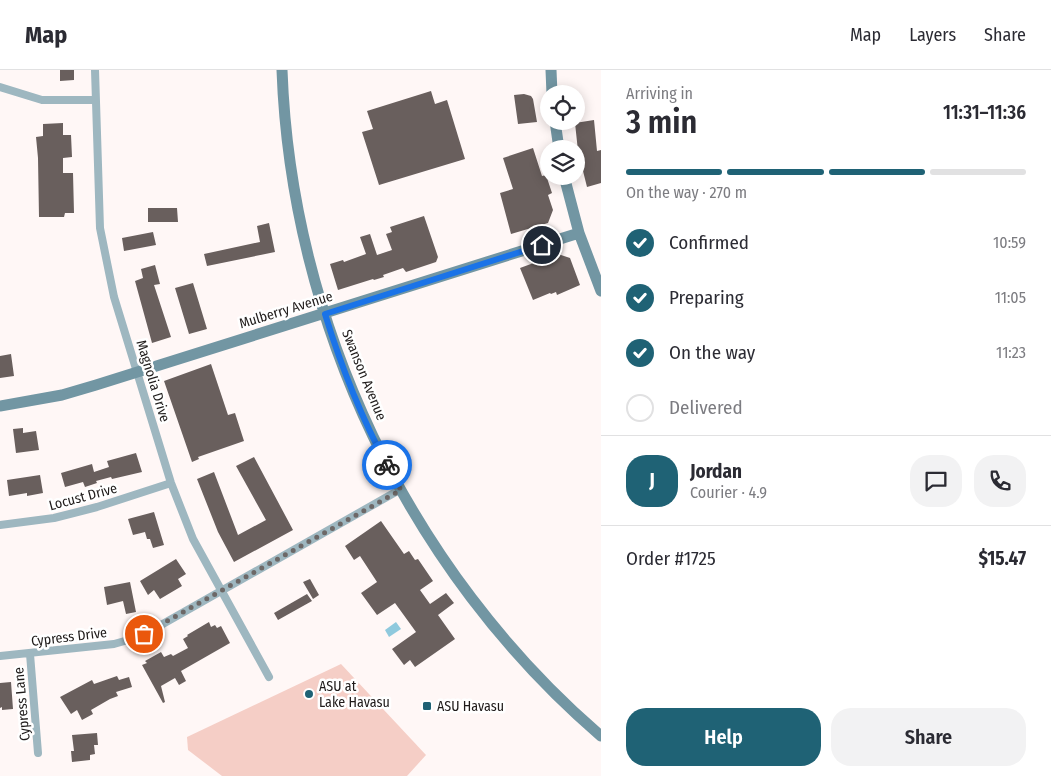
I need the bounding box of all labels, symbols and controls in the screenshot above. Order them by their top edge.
text: Map [25,21,67,49]
text: Map [850,24,881,46]
text: Layers [909,24,956,46]
text: Share [984,24,1026,46]
text: Arriving in [626,84,693,103]
map controls [540,85,585,185]
button: locate [540,85,585,130]
text: 11:31–11:36 [943,101,1026,124]
text: 3 min [626,103,697,141]
button: layers [540,140,585,185]
text: On the way · 270 m [626,183,747,202]
pin [521,224,563,266]
icon: check [626,229,654,257]
icon: home [528,231,556,259]
text: Confirmed [669,231,749,254]
text: 10:59 [993,233,1026,252]
icon: check [626,284,654,312]
text: Preparing [669,286,744,309]
street label: Mulberry Avenue [237,288,335,332]
text: 11:05 [995,288,1026,307]
street label: Swanson Avenue [338,327,390,423]
street label: Magnolia Drive [132,338,174,424]
icon: check [626,339,654,367]
text: On the way [669,341,755,364]
text: 11:23 [996,343,1026,362]
text: Delivered [669,396,743,419]
courier [362,440,412,490]
icon: bike [373,451,401,479]
button: chat [910,455,962,507]
button: phone [974,455,1026,507]
text: Jordan [690,460,742,483]
text: J [649,469,655,492]
street label: Locust Drive [47,480,119,514]
text: Courier · 4.9 [690,483,767,502]
text: Order #1725 [626,547,716,570]
text: $15.47 [978,547,1026,570]
pin [123,613,165,655]
icon: bag [130,620,158,648]
street label: Cypress Drive [30,624,108,650]
street label: Cypress Lane [10,666,34,742]
place label: ASU at Lake Havasu [319,678,390,711]
marker: ASU at Lake Havasu [303,688,315,700]
place label: ASU Havasu [437,698,504,715]
marker: ASU Havasu [421,700,433,712]
button: Help [626,708,821,766]
button: Share [831,708,1026,766]

